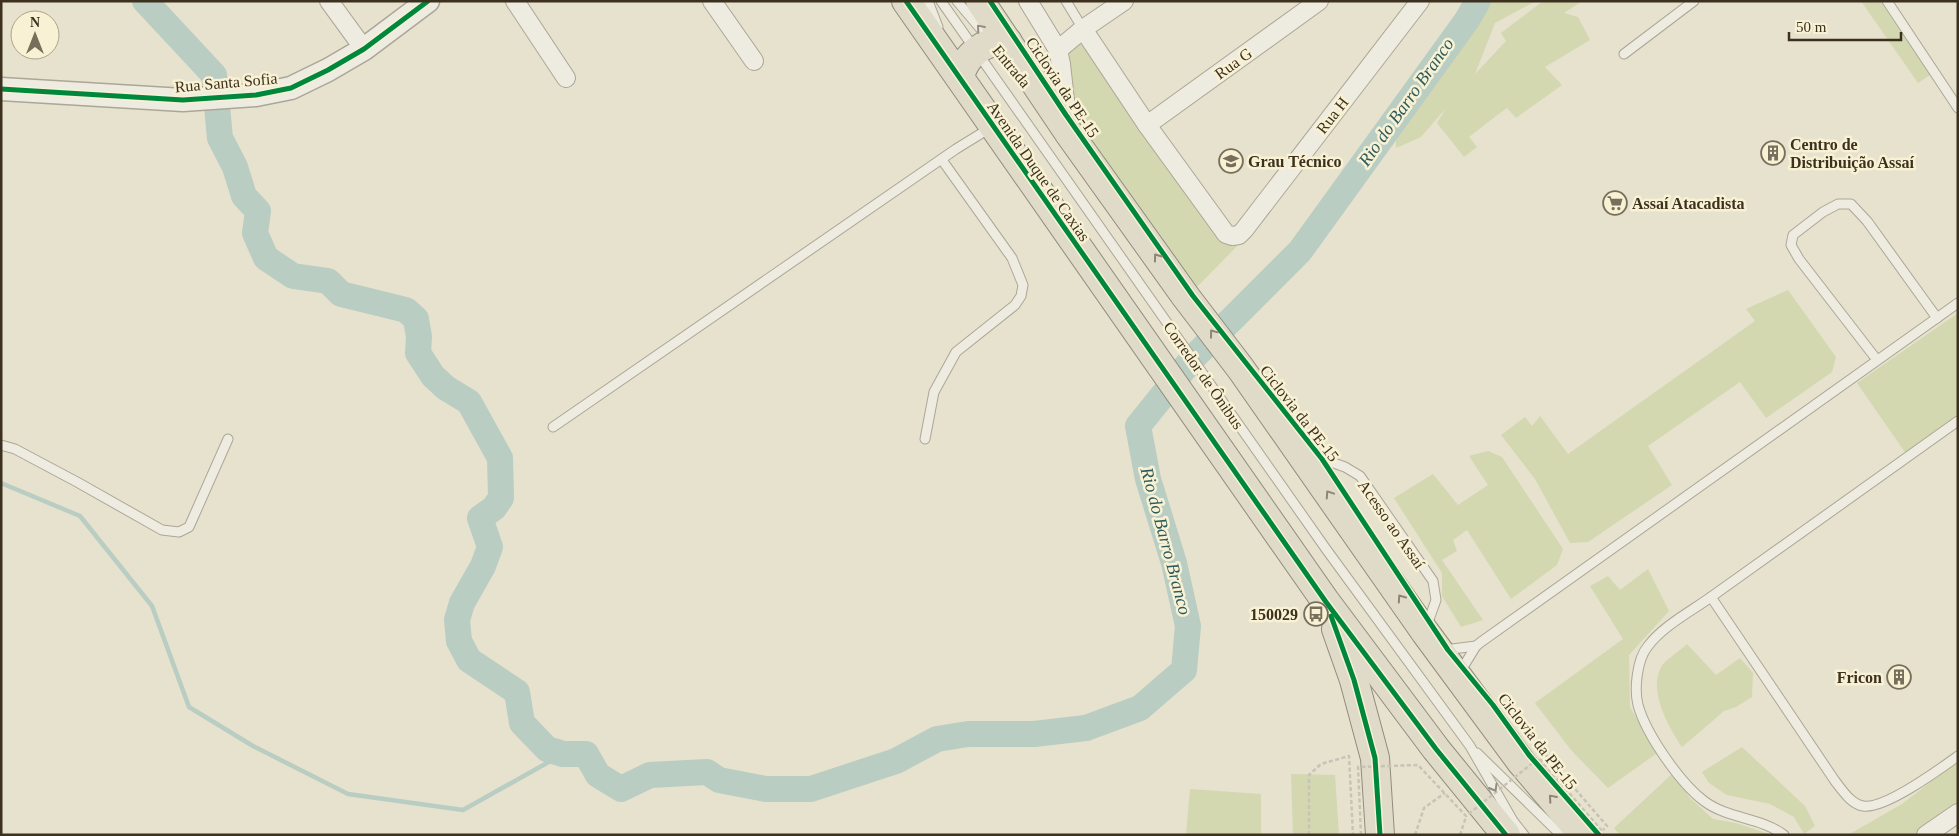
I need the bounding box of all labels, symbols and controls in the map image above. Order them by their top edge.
north arrow [10,10,60,60]
scale bar [1789,10,1902,42]
text: N [30,15,40,30]
text: 50 m [1796,19,1827,35]
one-way arrow [976,25,985,34]
street label: Ciclovia da PE-15 [1023,34,1102,141]
water label: Rio do Barro Branco [1354,34,1458,171]
street label: Entrada [989,42,1034,91]
street label: Rua G [1212,44,1255,82]
street label: Rua Santa Sofia [174,70,278,95]
street label: Rua H [1313,93,1352,137]
street label: Avenida Duque de Caxias [983,98,1093,245]
place label: Centro de Distribuição Assaí [1790,136,1915,172]
building icon: Centro de Distribuição Assaí [1760,140,1786,166]
school or university icon: Grau Técnico [1218,148,1244,174]
place label: Grau Técnico [1248,153,1341,170]
supermarket icon: Assaí Atacadista [1602,190,1628,216]
place label: Assaí Atacadista [1632,195,1744,212]
one-way arrow [1154,253,1163,263]
street label: Corredor de Ônibus [1160,318,1248,432]
one-way arrow [1211,330,1219,339]
street label: Ciclovia da PE-15 [1257,362,1342,465]
water label: Rio do Barro Branco [1136,464,1195,617]
street label: Acesso ao Assaí [1355,477,1429,572]
one-way arrow [1326,490,1335,499]
one-way arrow [1398,595,1407,604]
bus stop icon: 150029 [1303,601,1329,627]
place label: 150029 [1250,606,1298,623]
building icon: Fricon [1886,664,1912,690]
place label: Fricon [1837,669,1882,686]
street label: Ciclovia da PE-15 [1495,690,1580,793]
one-way arrow [1488,782,1498,791]
one-way arrow [1548,794,1557,803]

